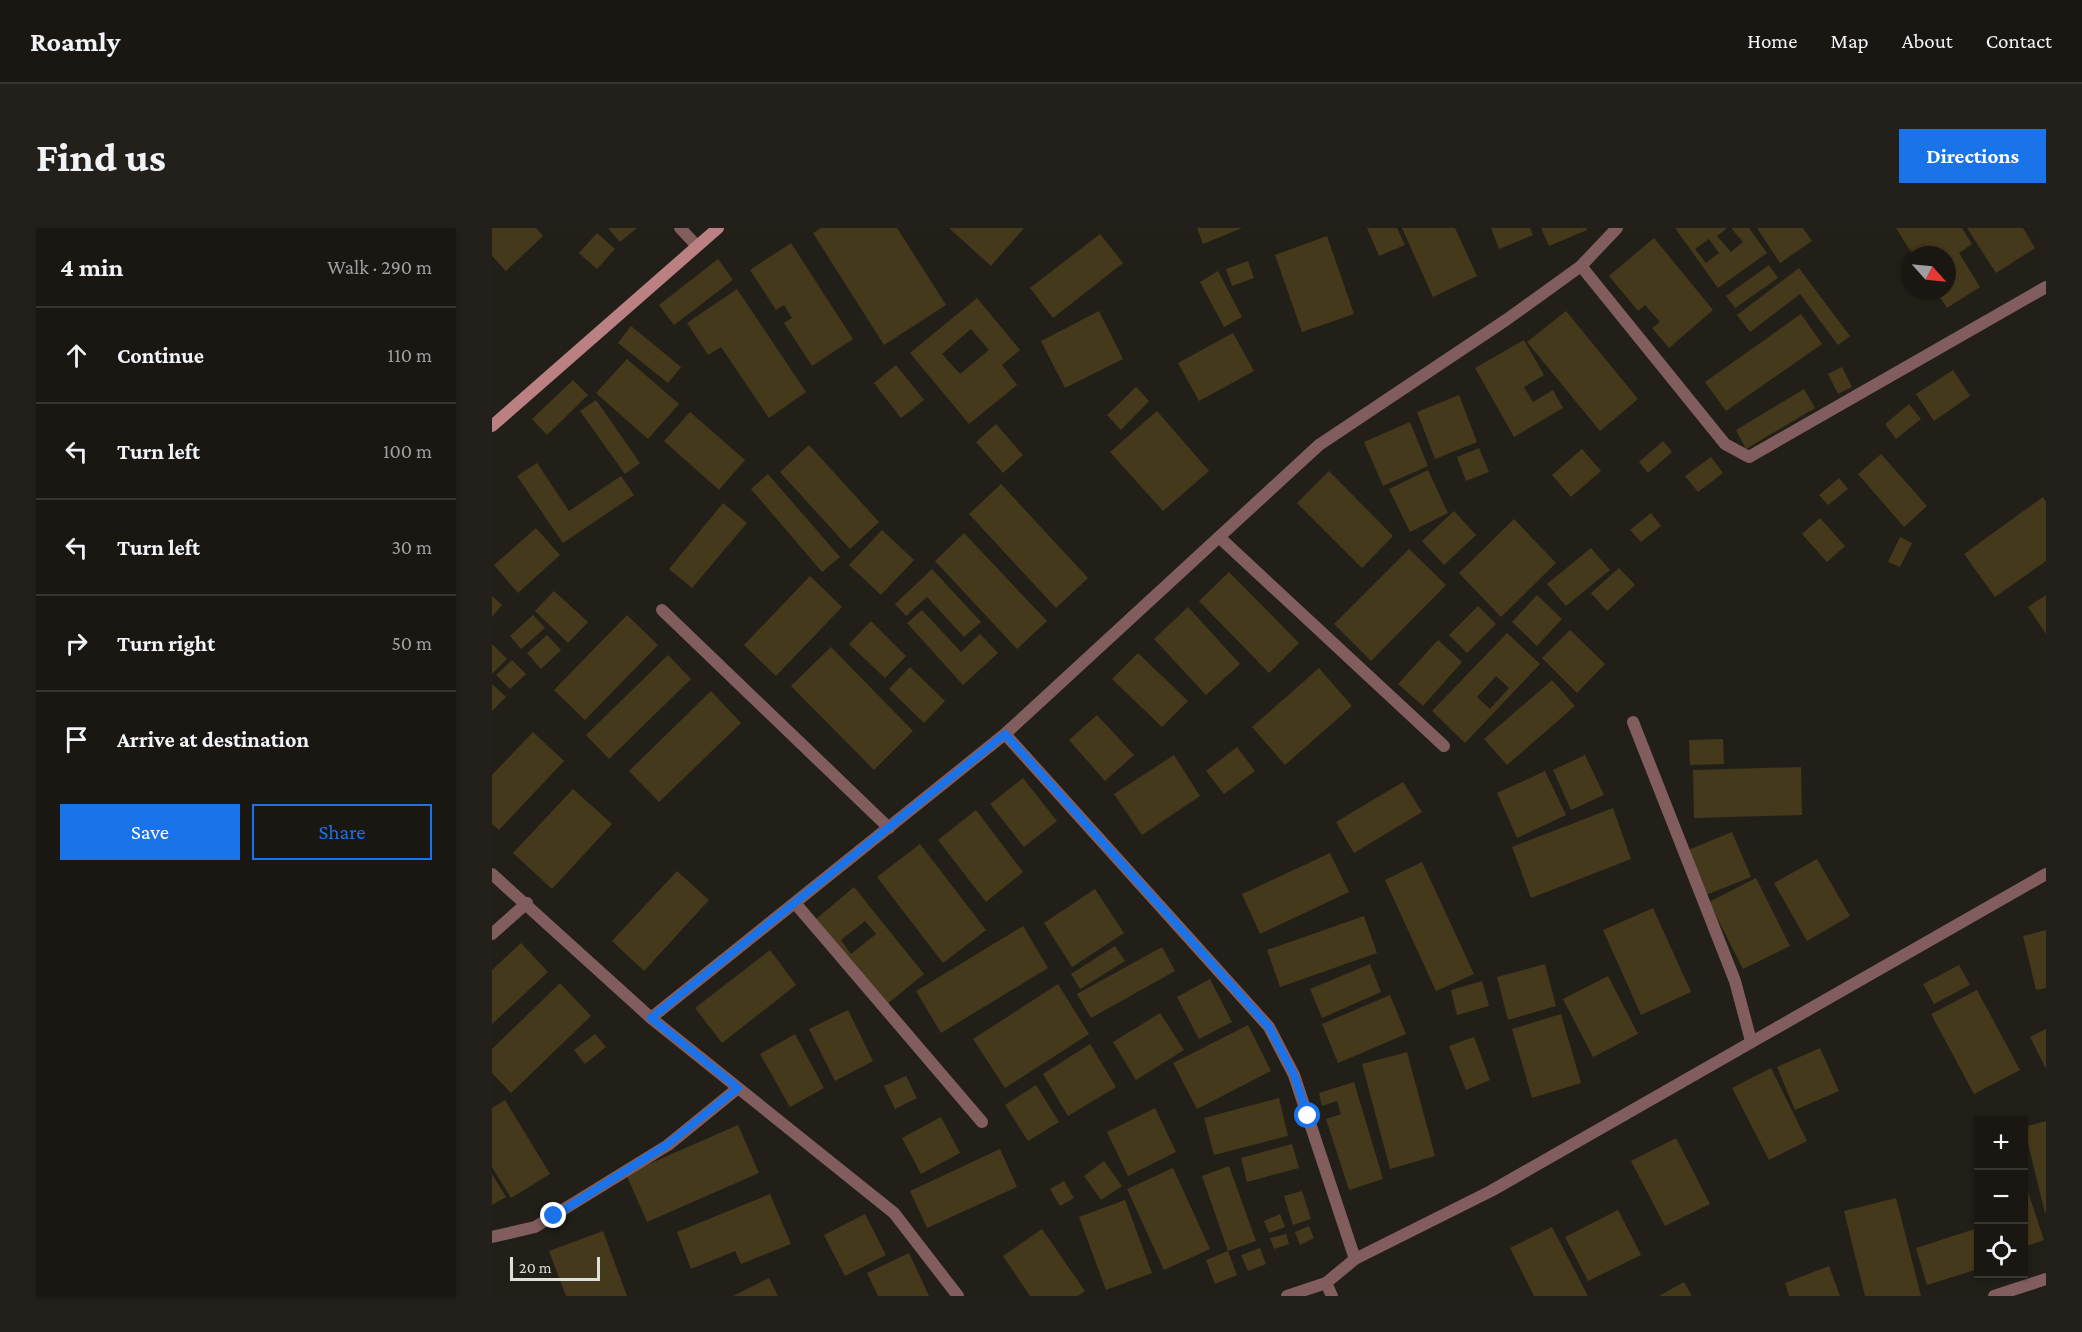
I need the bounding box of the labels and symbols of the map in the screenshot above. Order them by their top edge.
north arrow [1902,246,1956,300]
route start [1294,1102,1320,1128]
route end [540,1202,566,1228]
scale bar [510,1254,600,1282]

